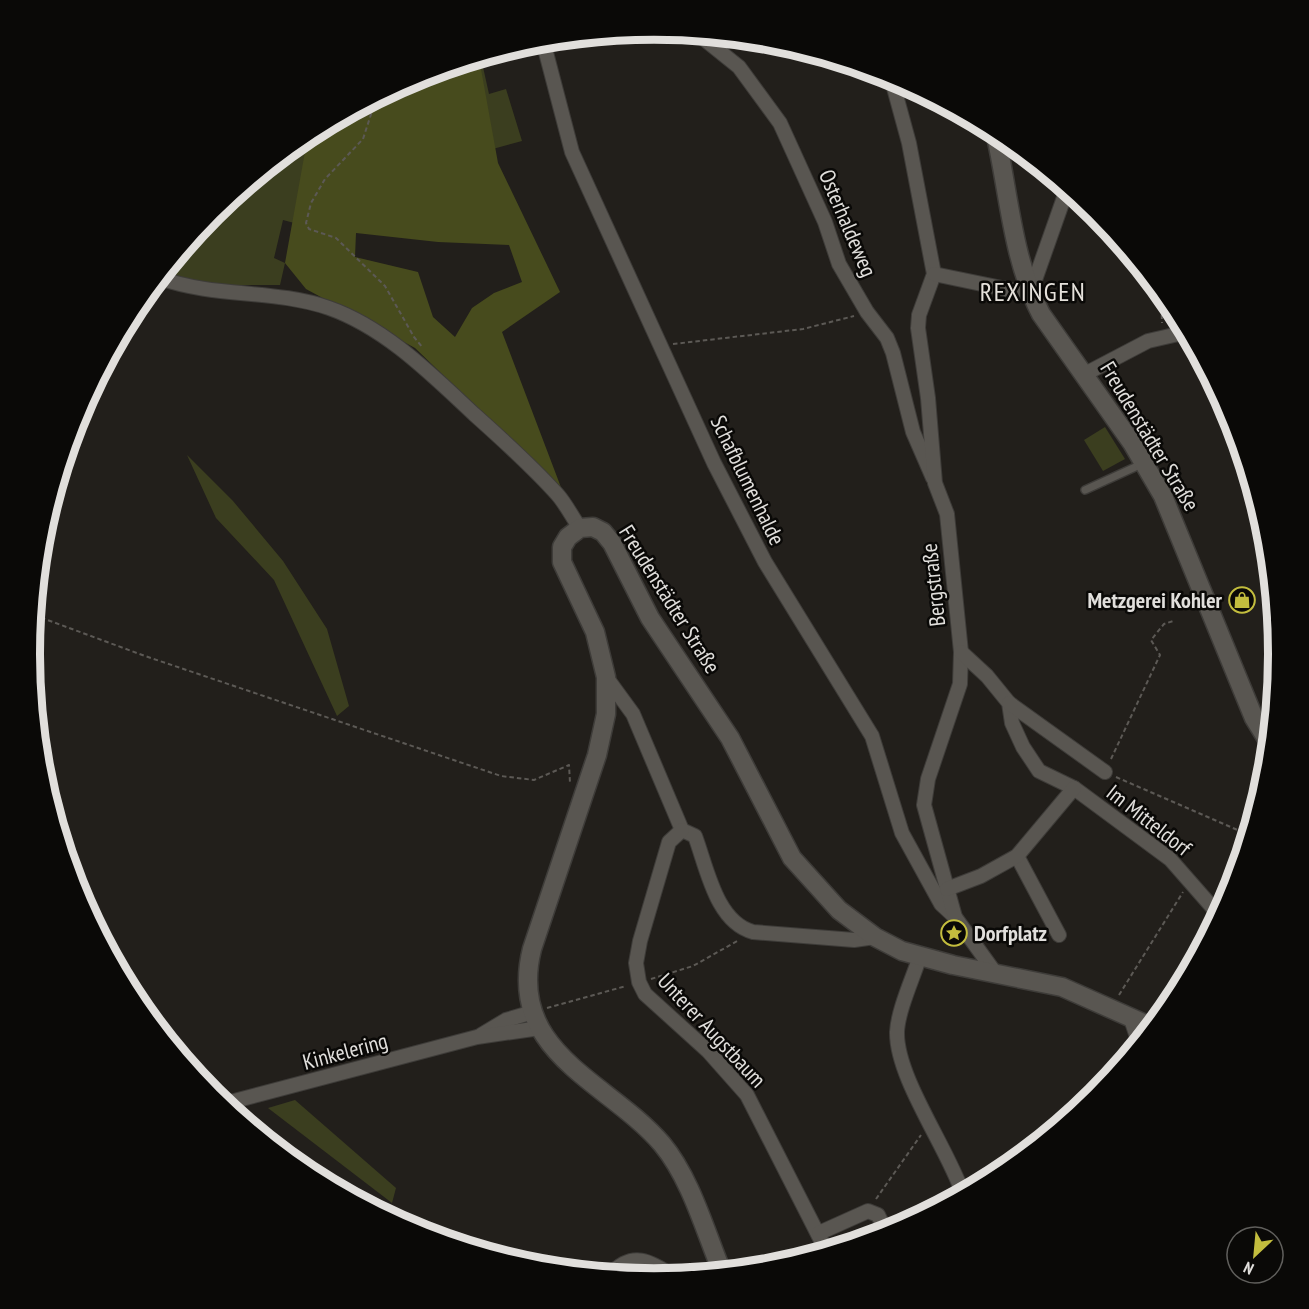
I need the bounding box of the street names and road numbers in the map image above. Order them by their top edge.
street label: Osterhaldeweg [813,165,883,281]
street label: Freudenstädter Straße [1094,356,1206,516]
street label: Schafblumenhalde [705,411,791,549]
street label: Freudenstädter Straße [613,520,727,678]
street label: Bergstraße [915,542,951,628]
street label: Im Mitteldorf [1101,778,1198,863]
street label: Unterer Augstbaum [652,967,772,1093]
street label: Kinkelering [299,1026,391,1076]

